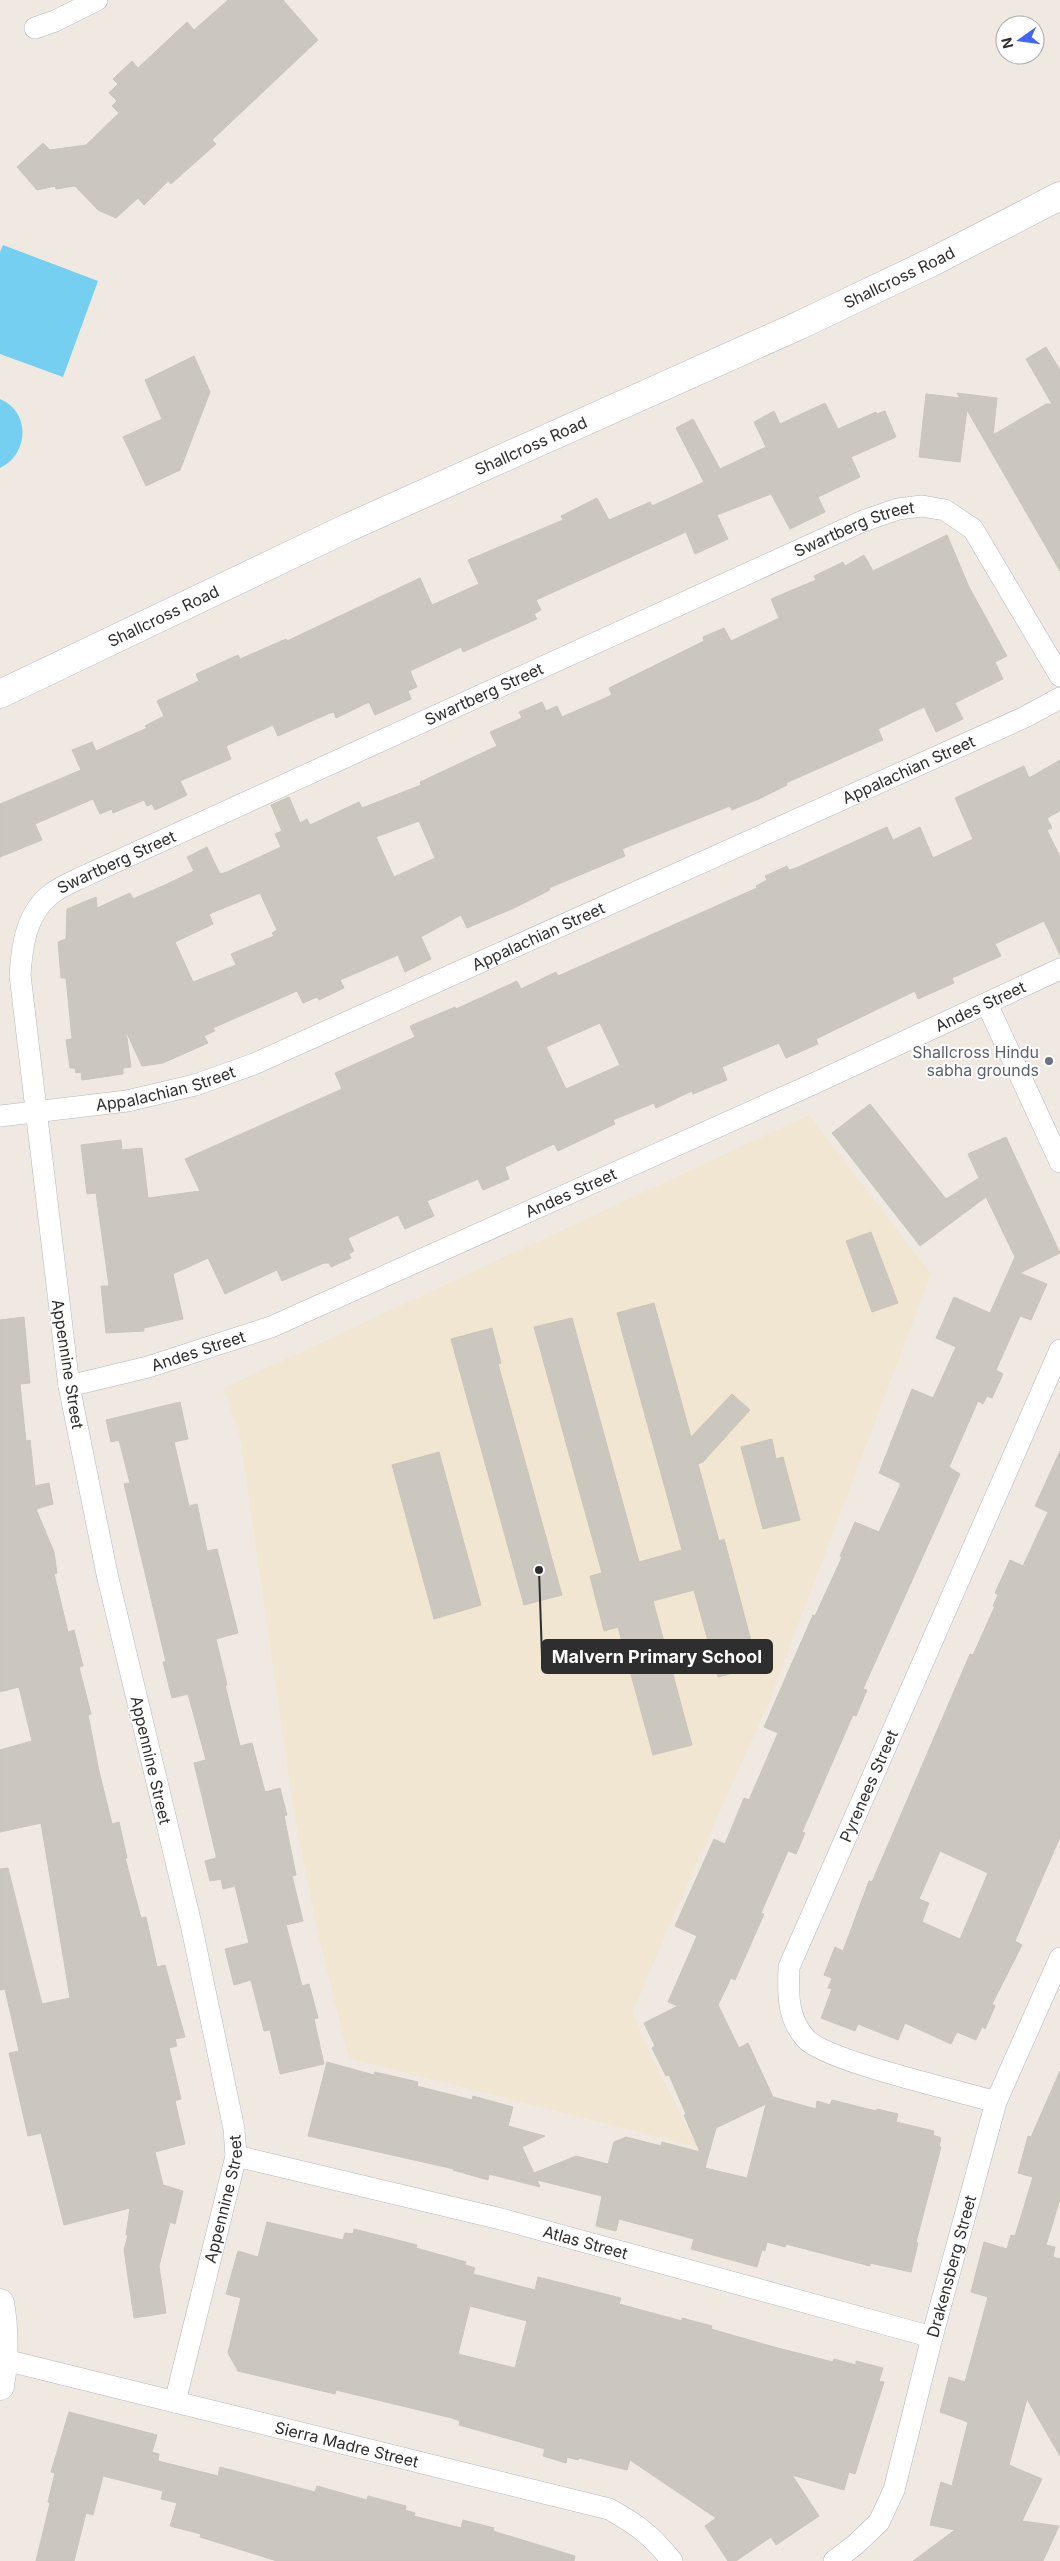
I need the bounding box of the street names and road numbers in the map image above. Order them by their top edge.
street label: Shallcross Road [840,242,958,313]
street label: Shallcross Road [471,412,590,480]
street label: Swartberg Street [791,497,915,561]
street label: Shallcross Road [104,581,222,651]
street label: Swartberg Street [421,658,546,730]
street label: Appalachian Street [839,731,978,808]
street label: Swartberg Street [53,826,179,898]
street label: Appalachian Street [469,898,608,975]
street label: Andes Street [932,976,1029,1036]
street label: Appalachian Street [95,1062,238,1115]
street label: Andes Street [522,1164,619,1222]
street label: Appennine Street [48,1298,88,1430]
street label: Andes Street [149,1326,248,1375]
street label: Appennine Street [127,1694,175,1826]
street label: Pyrenees Street [835,1727,902,1845]
street label: Appennine Street [200,2134,246,2265]
street label: Drakensberg Street [922,2193,980,2340]
street label: Atlas Street [541,2221,630,2263]
street label: Sierra Madre Street [273,2417,421,2472]

